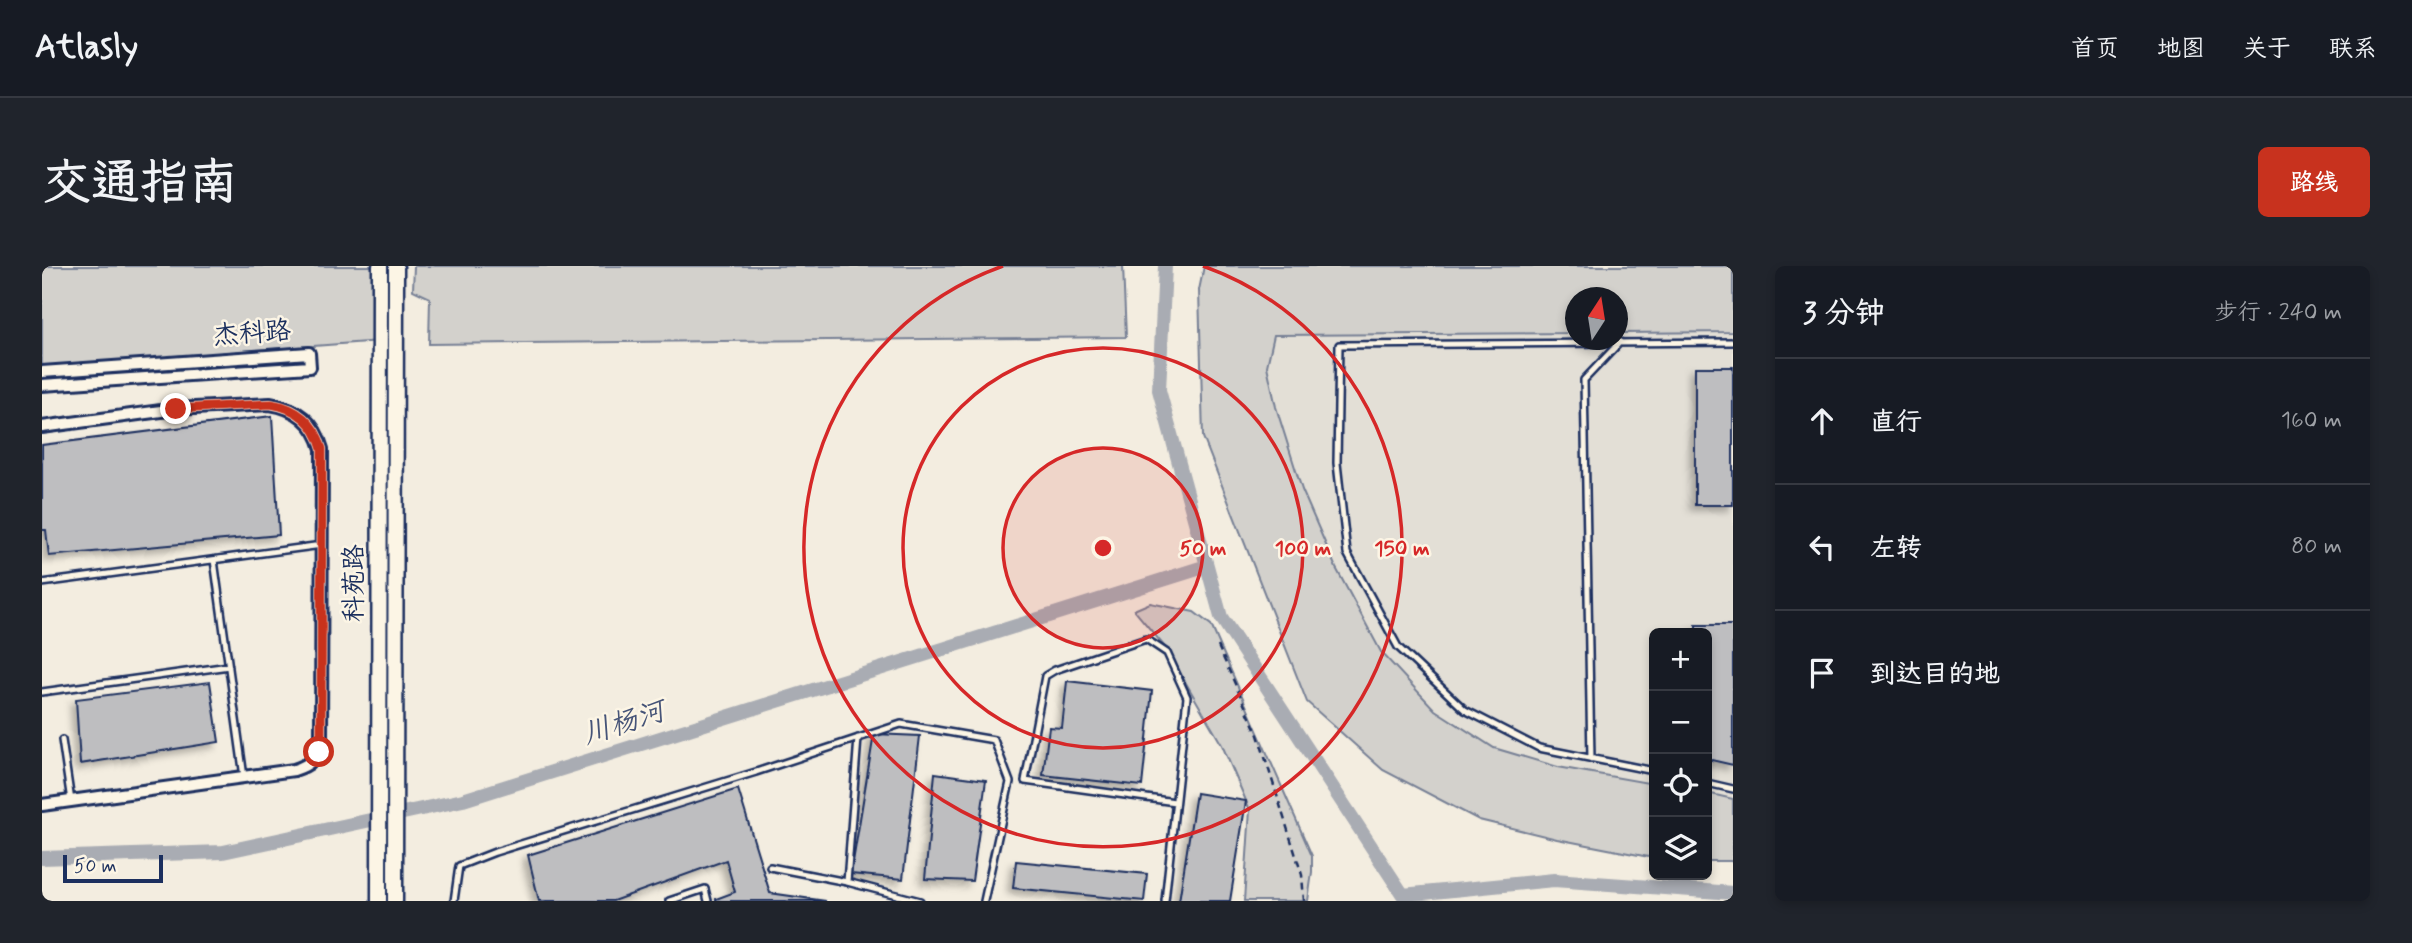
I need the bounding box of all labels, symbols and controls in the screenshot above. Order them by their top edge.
text: Atlasly [35,26,138,70]
text: 首页 [2071,34,2119,65]
text: 地图 [2157,34,2205,65]
text: 关于 [2243,34,2291,65]
text: 联系 [2329,34,2377,65]
button: 路线 [2258,147,2370,217]
text: 交通指南 [42,152,238,217]
north arrow [1565,287,1628,350]
text: 3 分钟 [1803,294,1885,333]
text: 步行 · 240 m [2215,298,2342,328]
street label: 杰科路 [212,314,292,354]
route end [160,393,191,424]
icon: ahead [1803,402,1841,440]
text: 直行 [1870,406,1922,440]
text: 160 m [2281,406,2342,436]
icon: left [1803,528,1841,566]
text: 左转 [1870,532,1922,566]
text: 80 m [2291,532,2342,562]
text: 50 m [1180,535,1227,563]
text: 100 m [1275,535,1331,563]
text: 150 m [1374,535,1430,563]
centre of rings [1091,536,1115,560]
street label: 科苑路 [338,544,372,622]
map controls [1649,628,1712,880]
button: + [1649,628,1712,691]
icon: arrive [1803,654,1841,692]
text: 到达目的地 [1870,658,2000,692]
button: − [1649,691,1712,754]
water label: 川杨河 [578,692,673,755]
route start [303,736,334,767]
button: locate [1649,754,1712,817]
button: layers [1649,817,1712,880]
scale bar [63,852,163,884]
text: 50 m [74,854,117,879]

